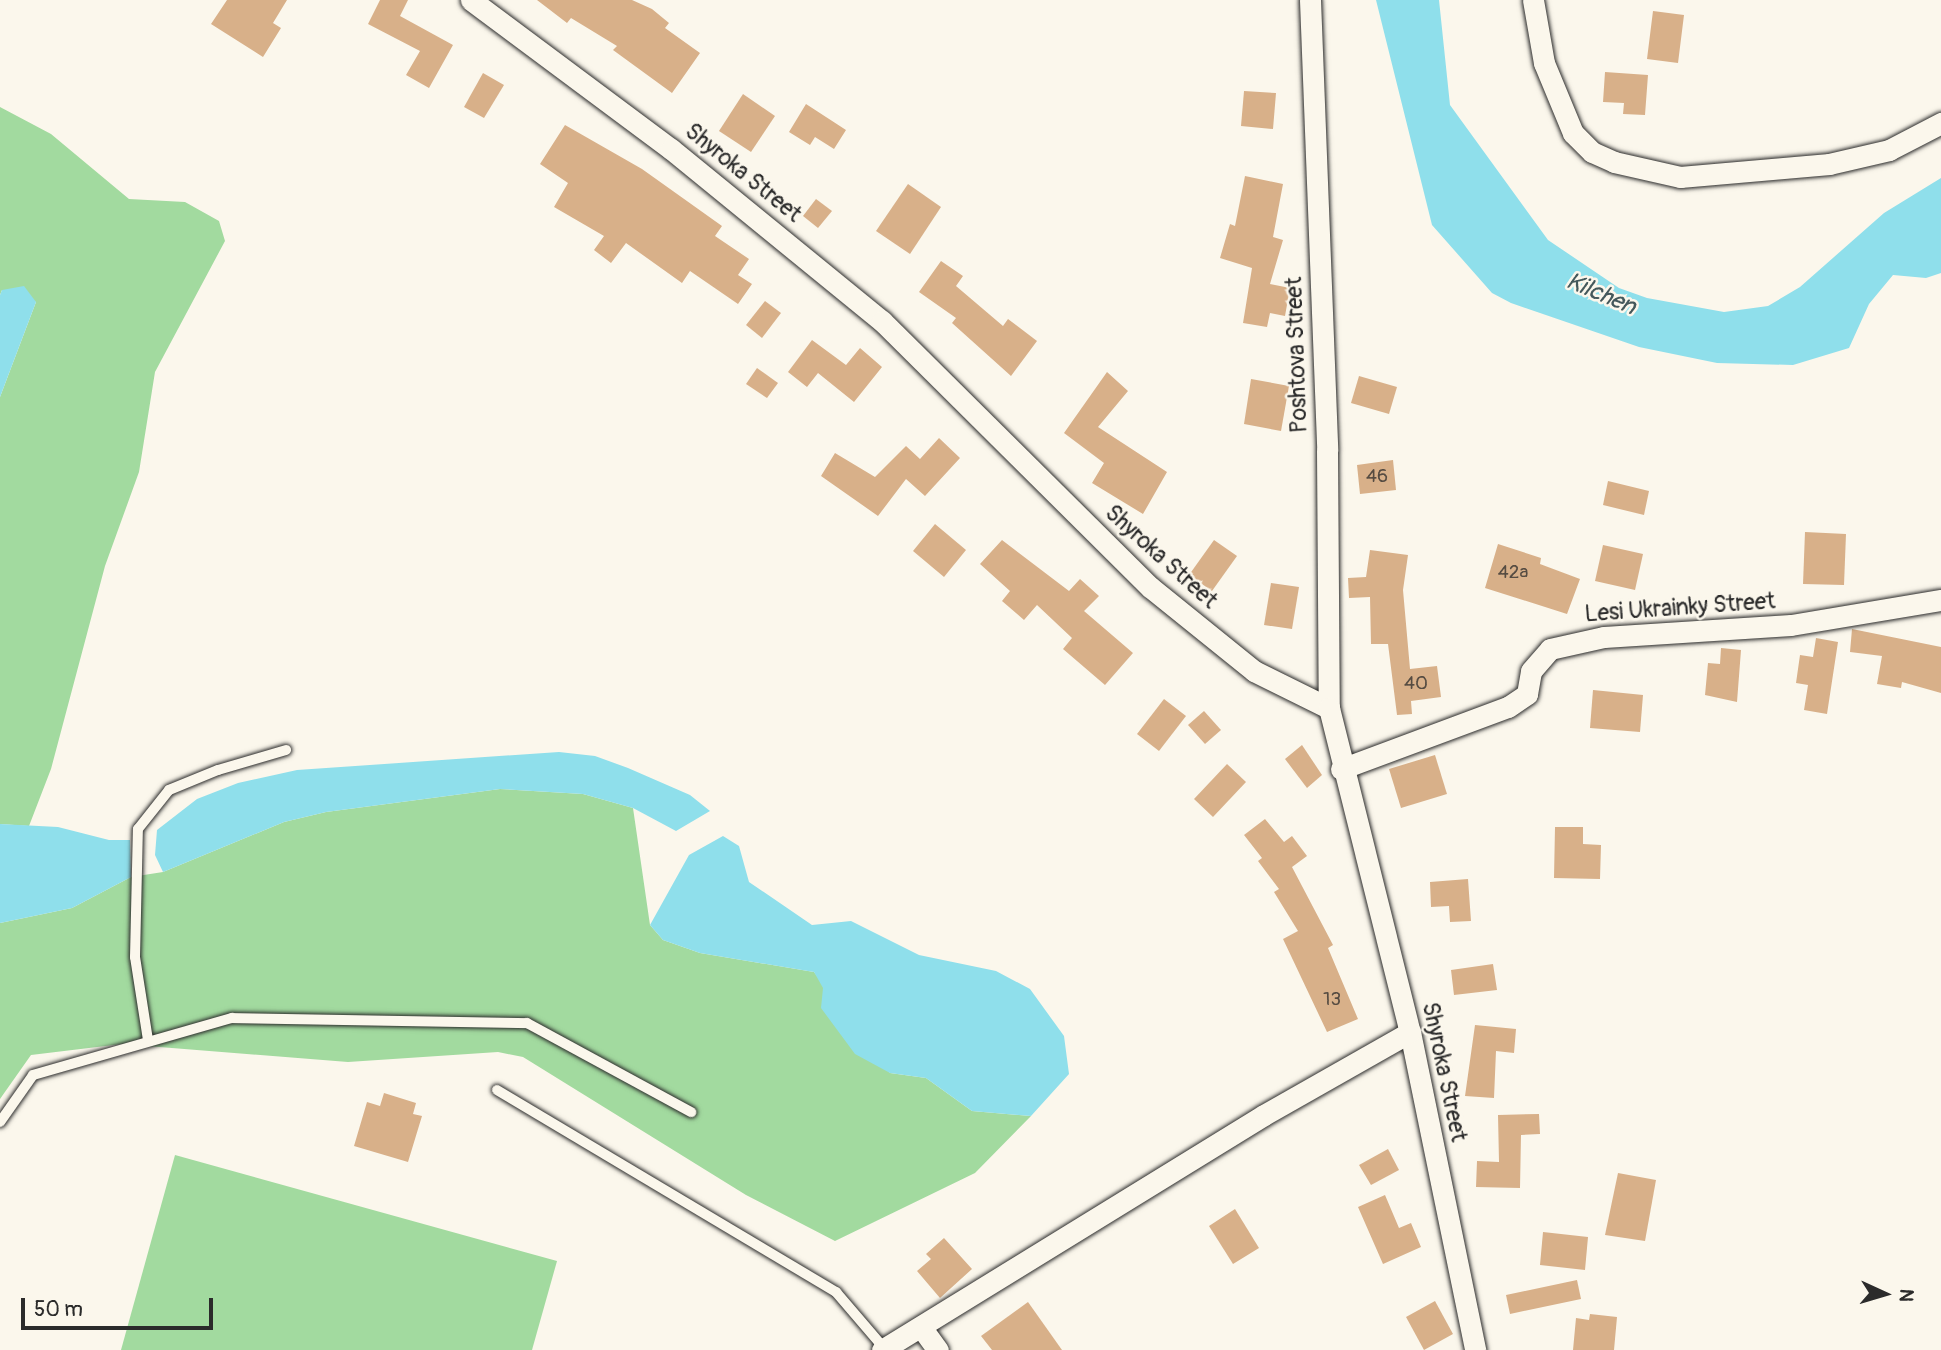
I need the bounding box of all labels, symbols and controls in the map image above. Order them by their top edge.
street label: Shyroka Street [679,118,807,228]
water label: Kilchen [1562,267,1640,321]
street label: Poshtova Street [1280,276,1314,434]
house number: 46 [1366,466,1388,488]
street label: Shyroka Street [1099,499,1223,615]
house number: 42а [1498,562,1528,584]
street label: Lesi Ukrainky Street [1584,588,1776,628]
house number: 40 [1404,673,1428,695]
house number: 13 [1323,989,1341,1011]
street label: Shyroka Street [1416,1000,1472,1144]
north arrow [1850,1259,1920,1329]
scale bar [24,1284,217,1328]
text: N [1894,1288,1918,1303]
text: 50 m [34,1296,83,1323]

